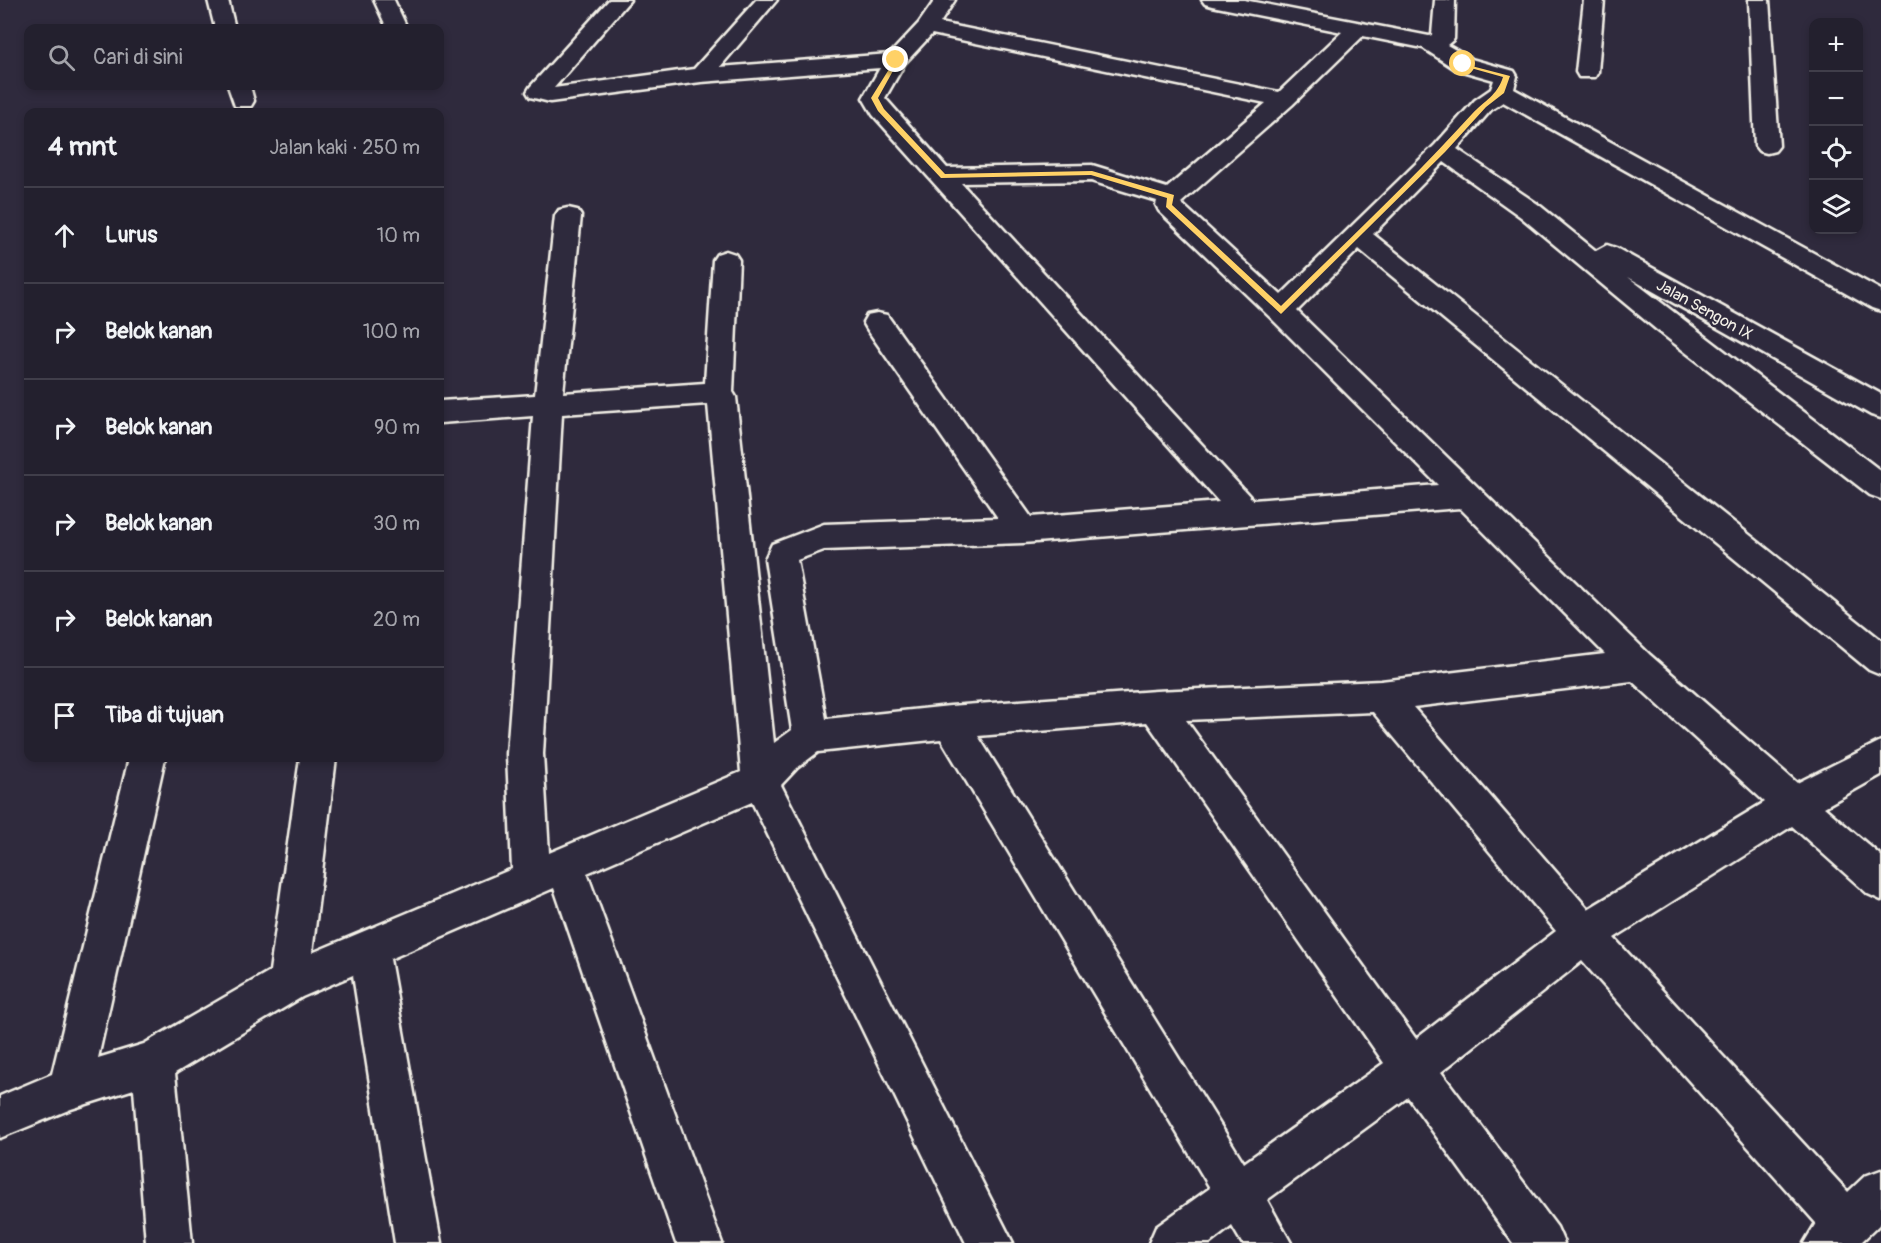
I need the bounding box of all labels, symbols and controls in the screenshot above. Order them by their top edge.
map controls [1809,18,1863,234]
button: + [1809,18,1863,72]
search box [24,24,444,90]
icon: search [45,41,78,74]
text: Cari di sini [93,43,183,71]
route end [882,46,908,72]
route start [1449,50,1475,76]
button: − [1809,72,1863,126]
button: locate [1809,126,1863,180]
text: 4 mnt [48,131,117,163]
text: Jalan kaki · 250 m [270,135,420,160]
button: layers [1809,180,1863,234]
icon: ahead [48,219,81,252]
text: Lurus [105,221,157,249]
text: 10 m [376,223,420,248]
street label: Jalan Sengon IX [1653,275,1756,345]
icon: right [48,315,81,348]
text: Belok kanan [105,317,213,345]
text: 100 m [363,319,420,344]
icon: right [48,411,81,444]
text: Belok kanan [105,413,213,441]
text: 90 m [374,415,420,440]
icon: right [48,507,81,540]
text: Belok kanan [105,509,213,537]
text: 30 m [373,511,420,536]
icon: right [48,603,81,636]
text: Belok kanan [105,605,213,633]
text: 20 m [373,607,420,632]
icon: arrive [48,699,81,732]
text: Tiba di tujuan [105,701,224,729]

